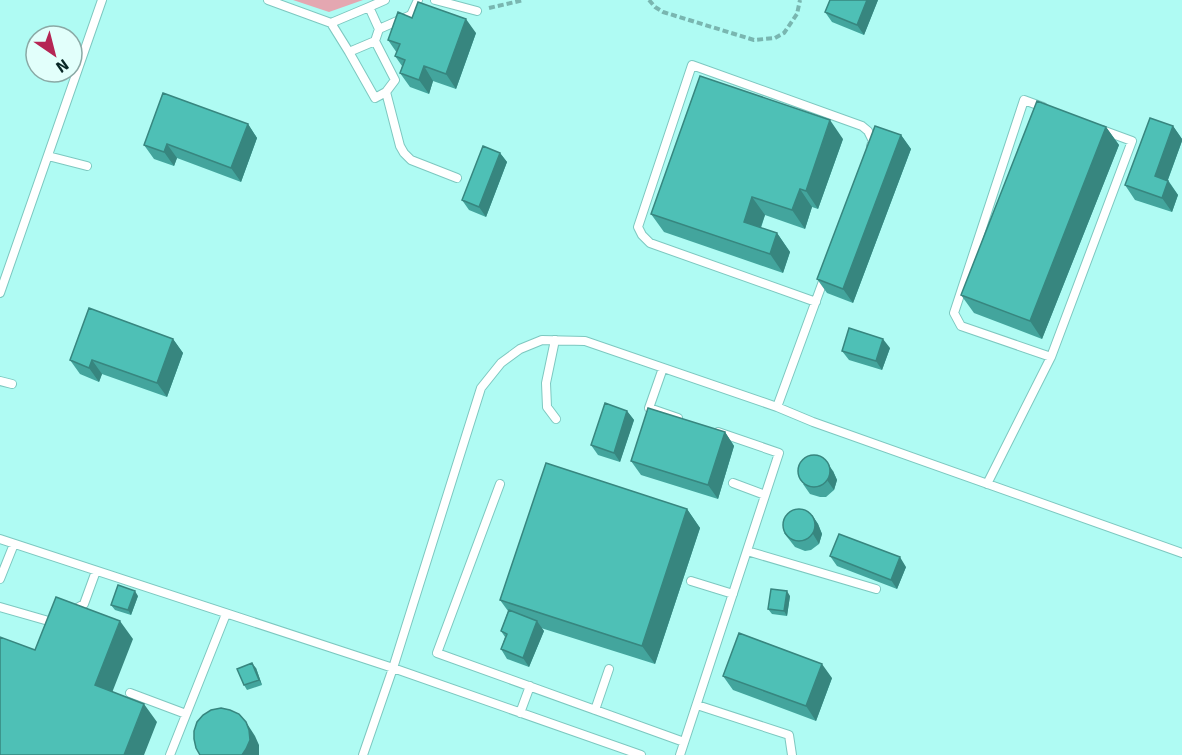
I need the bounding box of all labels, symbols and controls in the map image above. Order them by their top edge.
north arrow [24,24,84,84]
text: N [52,54,72,77]

